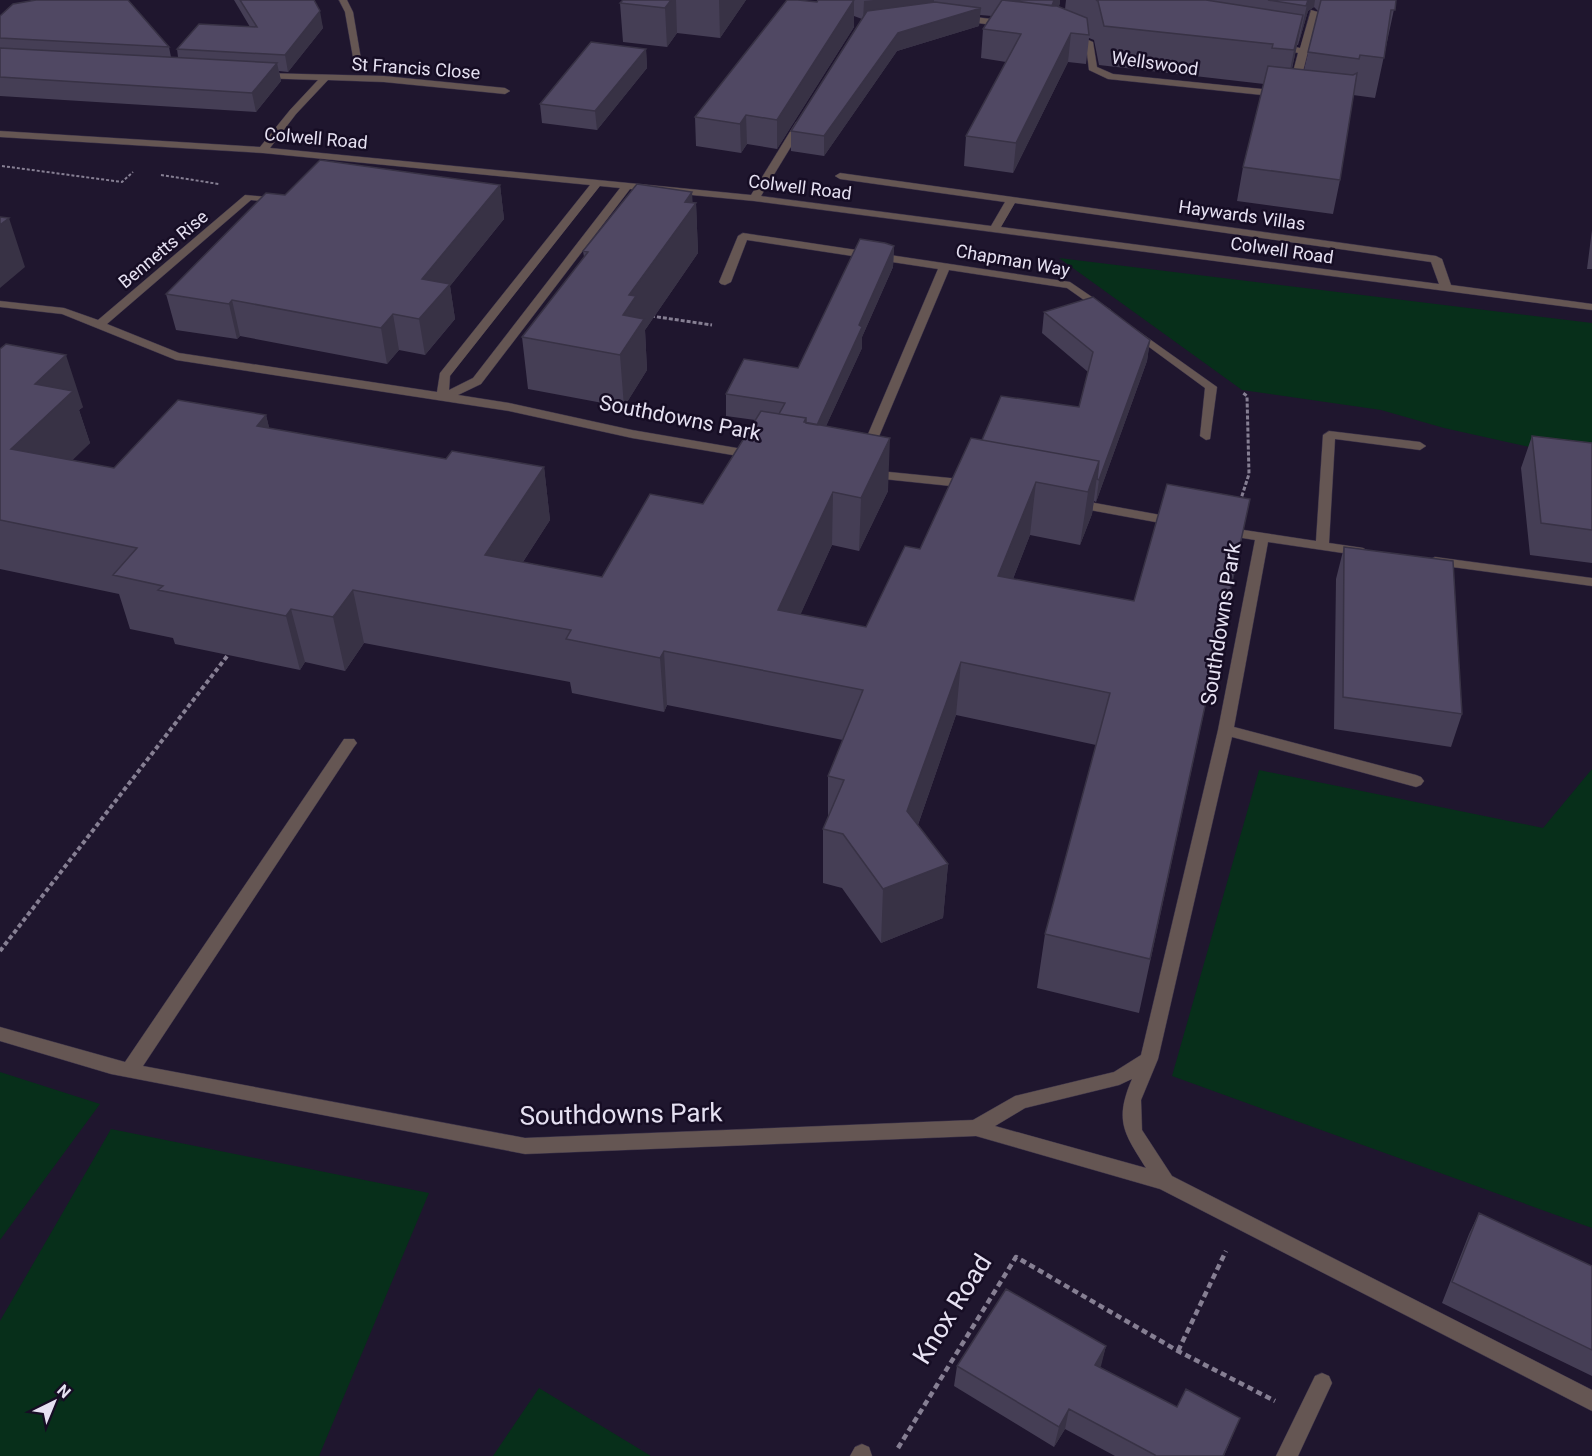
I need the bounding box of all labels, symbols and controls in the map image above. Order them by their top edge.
street label: Wellswood [1110,47,1200,79]
street label: St Francis Close [351,53,481,83]
street label: Colwell Road [263,123,369,153]
street label: Colwell Road [747,170,853,204]
street label: Haywards Villas [1177,196,1307,234]
street label: Bennetts Rise [114,206,212,292]
street label: Colwell Road [1229,232,1335,268]
street label: Chapman Way [954,240,1072,280]
street label: Southdowns Park [597,391,763,445]
street label: Southdowns Park [1196,541,1246,707]
street label: Southdowns Park [519,1097,724,1131]
street label: Knox Road [906,1248,998,1370]
north arrow [24,1372,84,1432]
text: N [53,1381,74,1402]

